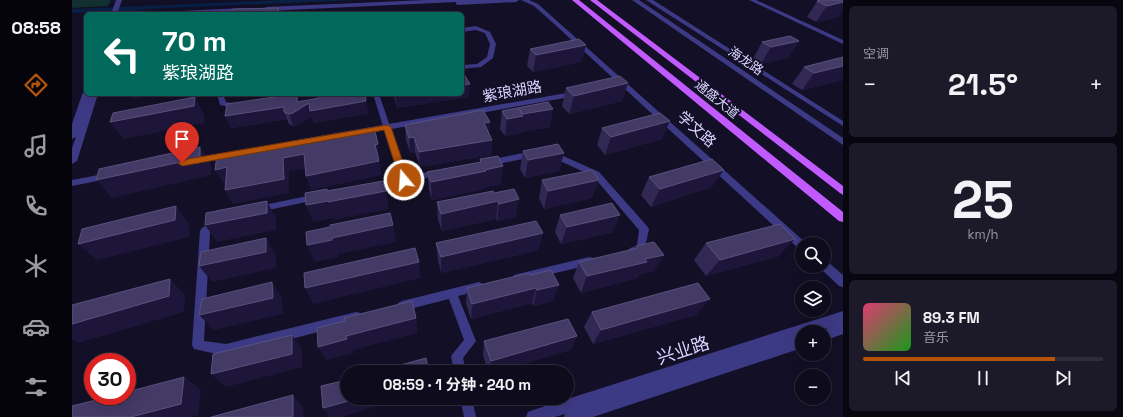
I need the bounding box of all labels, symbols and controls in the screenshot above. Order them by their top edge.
text: 08:58 [11,16,61,39]
text: 70 m [162,23,227,59]
icon: left [96,28,148,80]
street label: 海龙路 [725,43,767,79]
text: 空调 [863,45,889,62]
text: 紫琅湖路 [162,61,234,84]
text: 21.5° [948,65,1018,104]
text: − [863,70,877,98]
text: + [1089,70,1103,98]
icon: directions [22,71,50,99]
street label: 紫琅湖路 [481,76,543,106]
street label: 通盛大道 [691,76,743,122]
street label: 学文路 [674,107,720,151]
pin [165,122,199,163]
icon: arrive [171,128,193,150]
icon: music [22,132,50,160]
position arrow [383,159,425,201]
text: 25 [952,167,1014,233]
icon: phone [22,192,50,220]
text: km/h [968,226,998,243]
map controls [795,237,831,405]
button: search [795,237,831,273]
icon: climate [22,252,50,280]
button: layers [795,281,831,317]
text: 89.3 FM [923,308,980,327]
icon: car [22,313,50,341]
button: + [795,325,831,361]
text: 音乐 [923,329,949,346]
street label: 兴业路 [654,331,712,369]
speed limit sign: 30 [84,353,136,405]
icon: previous [892,367,914,389]
icon: pause [972,367,994,389]
icon: next [1052,367,1074,389]
button: − [795,369,831,405]
icon: filters [22,373,50,401]
text: 08:59 · 1 分钟 · 240 m [383,375,531,394]

